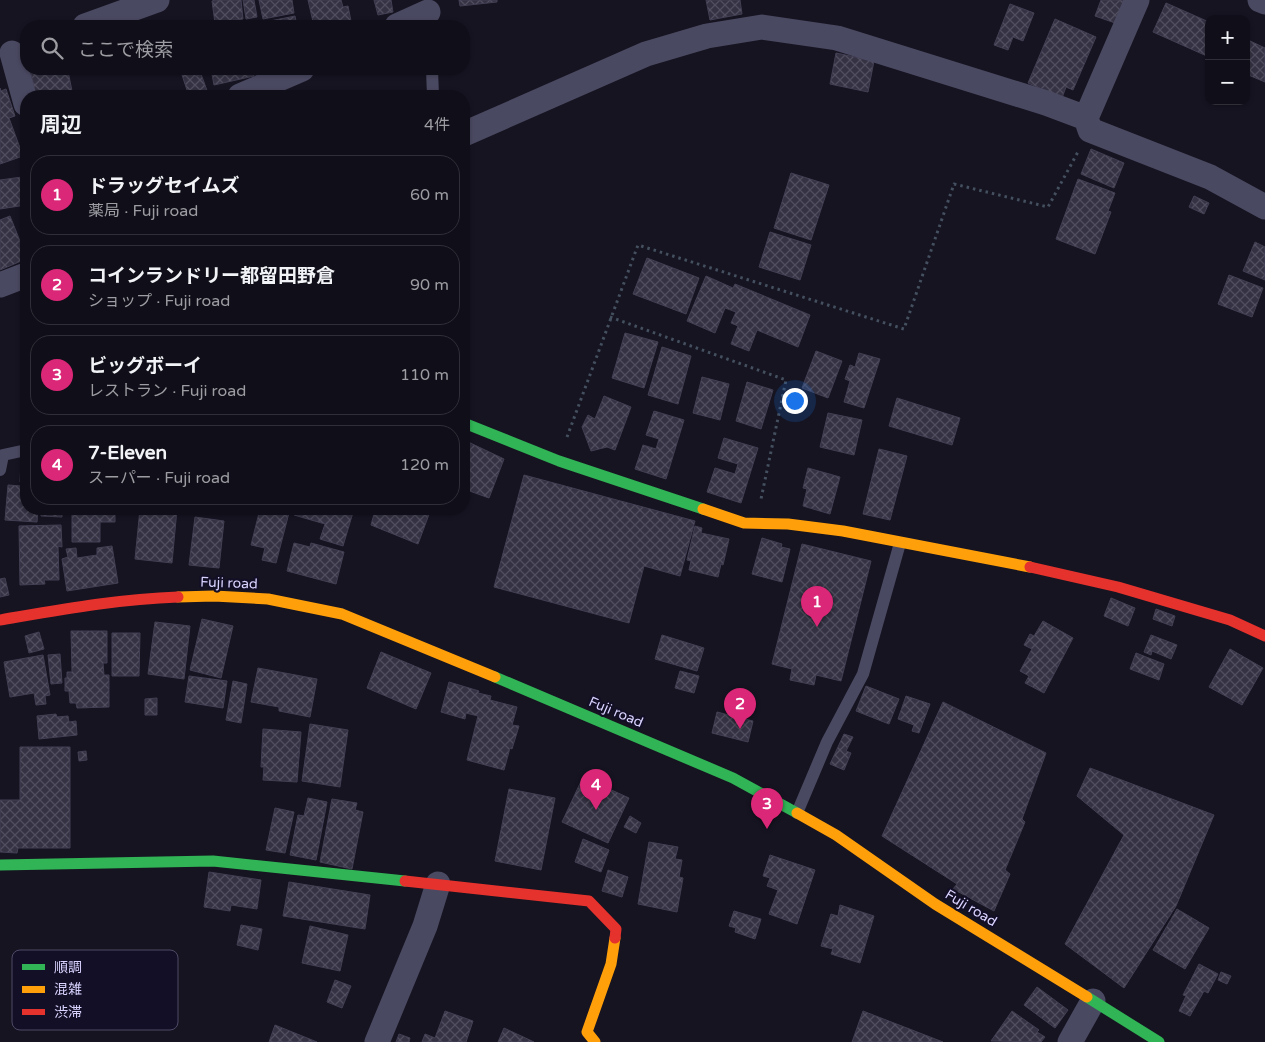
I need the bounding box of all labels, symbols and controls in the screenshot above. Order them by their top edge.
map controls [1205,15,1250,105]
button: + [1205,15,1250,60]
search box [20,20,470,75]
icon: search [38,34,66,62]
text: ここで検索 [78,39,173,61]
button: − [1205,60,1250,105]
text: 周辺 [40,113,82,138]
text: 4件 [424,115,450,135]
text: ドラッグセイムズ [88,175,240,197]
text: 1 [52,185,62,205]
text: 60 m [410,185,449,205]
text: 薬局 · Fuji road [88,201,198,221]
text: コインランドリー都留田野倉 [88,265,335,287]
text: 2 [52,275,62,295]
text: 90 m [410,275,449,295]
text: ショップ · Fuji road [88,291,230,311]
text: ビッグボーイ [88,355,202,377]
text: 3 [52,365,62,385]
text: 110 m [400,365,449,385]
text: レストラン · Fuji road [88,381,246,401]
your location [782,388,808,414]
text: 7-Eleven [88,442,167,464]
text: 4 [52,455,62,475]
text: 120 m [400,455,449,475]
text: スーパー · Fuji road [88,468,230,488]
street label: Fuji road [200,573,258,593]
pin: 1 [801,586,833,627]
pin: 2 [724,688,756,729]
street label: Fuji road [586,693,646,731]
pin: 4 [580,769,612,810]
pin: 3 [751,788,783,829]
street label: Fuji road [942,886,1000,930]
legend [12,950,178,1030]
text: 順調 [54,959,82,976]
text: 混雑 [54,981,82,998]
text: 渋滞 [54,1004,82,1021]

